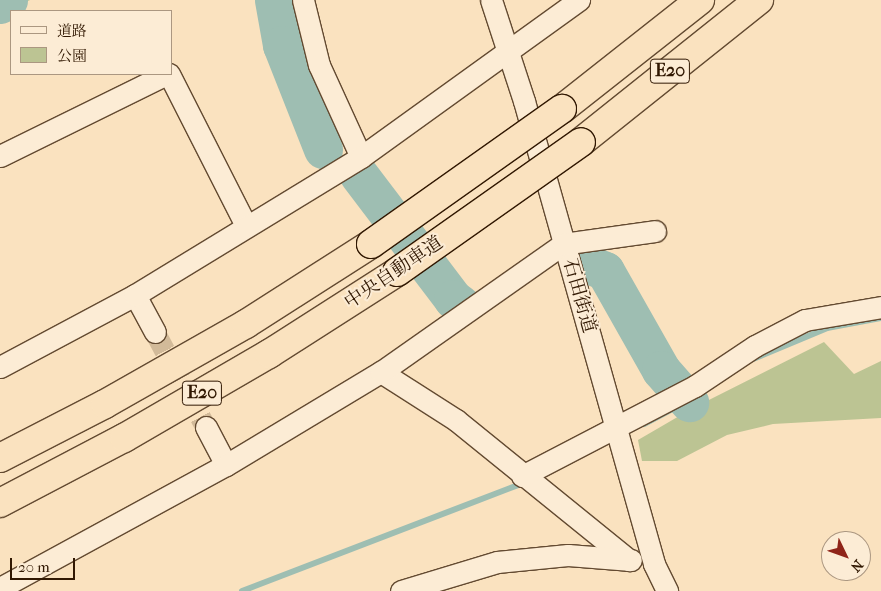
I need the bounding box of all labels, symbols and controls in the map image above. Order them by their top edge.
legend [10,10,172,75]
text: 道路 [57,22,87,40]
text: 公園 [57,47,87,65]
road number: E20 [649,56,691,86]
street label: 中央自動車道 [340,232,448,314]
street label: 石田街道 [558,256,600,336]
road number: E20 [181,378,223,408]
north arrow [821,531,871,581]
scale bar [12,548,78,580]
text: N [847,556,867,575]
text: 20 m [18,558,50,576]

